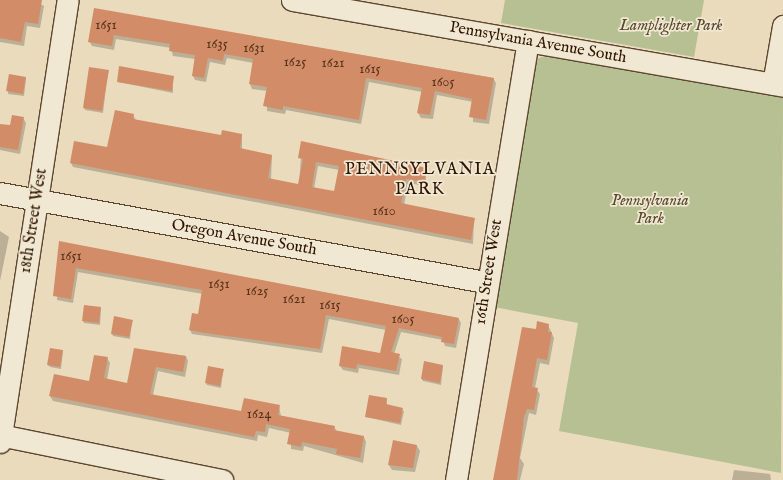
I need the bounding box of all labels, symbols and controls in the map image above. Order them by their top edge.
park label: Lamplighter Park [619,16,723,36]
house number: 1651 [95,17,117,33]
street label: Pennsylvania Avenue South [448,18,628,68]
house number: 1635 [206,36,228,52]
house number: 1631 [243,40,265,56]
house number: 1625 [284,54,306,70]
house number: 1621 [322,55,344,71]
house number: 1615 [359,61,381,77]
house number: 1605 [431,74,455,90]
district label: PENNSYLVANIA PARK [345,160,495,200]
street label: 18th Street West [16,167,52,275]
park label: Pennsylvania Park [611,191,689,229]
house number: 1610 [372,203,396,219]
street label: Oregon Avenue South [170,216,318,260]
street label: 16th Street West [471,218,507,326]
house number: 1651 [60,248,82,264]
house number: 1631 [208,276,230,292]
house number: 1625 [246,283,268,299]
house number: 1621 [283,291,305,307]
house number: 1615 [319,297,341,313]
house number: 1605 [391,311,415,327]
house number: 1624 [247,406,271,422]

